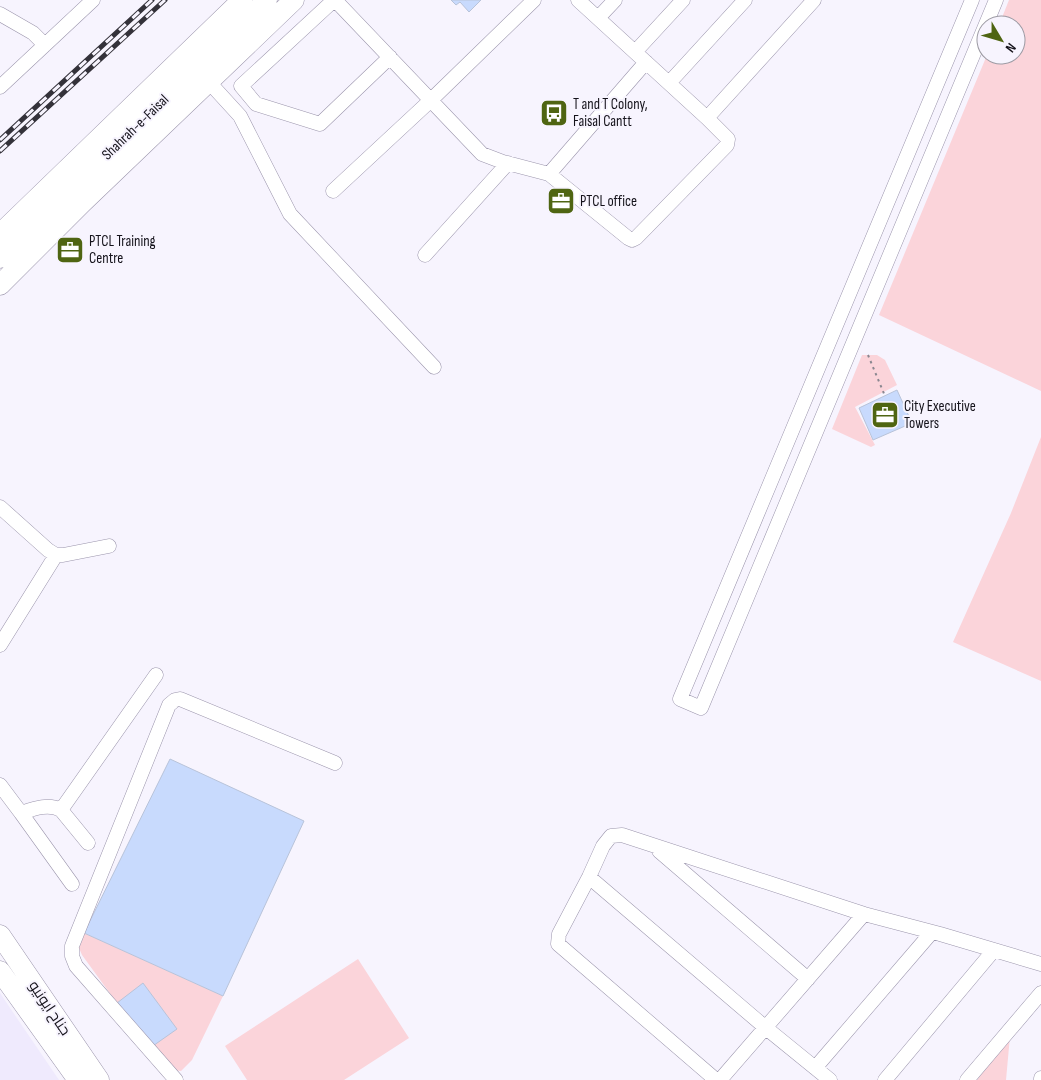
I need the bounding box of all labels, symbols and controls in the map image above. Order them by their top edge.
north arrow [976,15,1026,65]
text: N [1002,40,1020,56]
street label: Shahrah-e-Faisal [98,91,173,164]
place label: T and T Colony, Faisal Cantt [573,95,648,131]
bus stop icon: T and T Colony, Faisal Cantt [539,98,569,128]
office icon: PTCL office [546,186,576,216]
place label: PTCL office [580,192,637,211]
place label: PTCL Training Centre [89,232,156,268]
office icon: PTCL Training Centre [55,235,85,265]
place label: City Executive Towers [904,397,976,433]
office icon: City Executive Towers [870,400,900,430]
street label: جناح ایونیو [24,977,75,1040]

